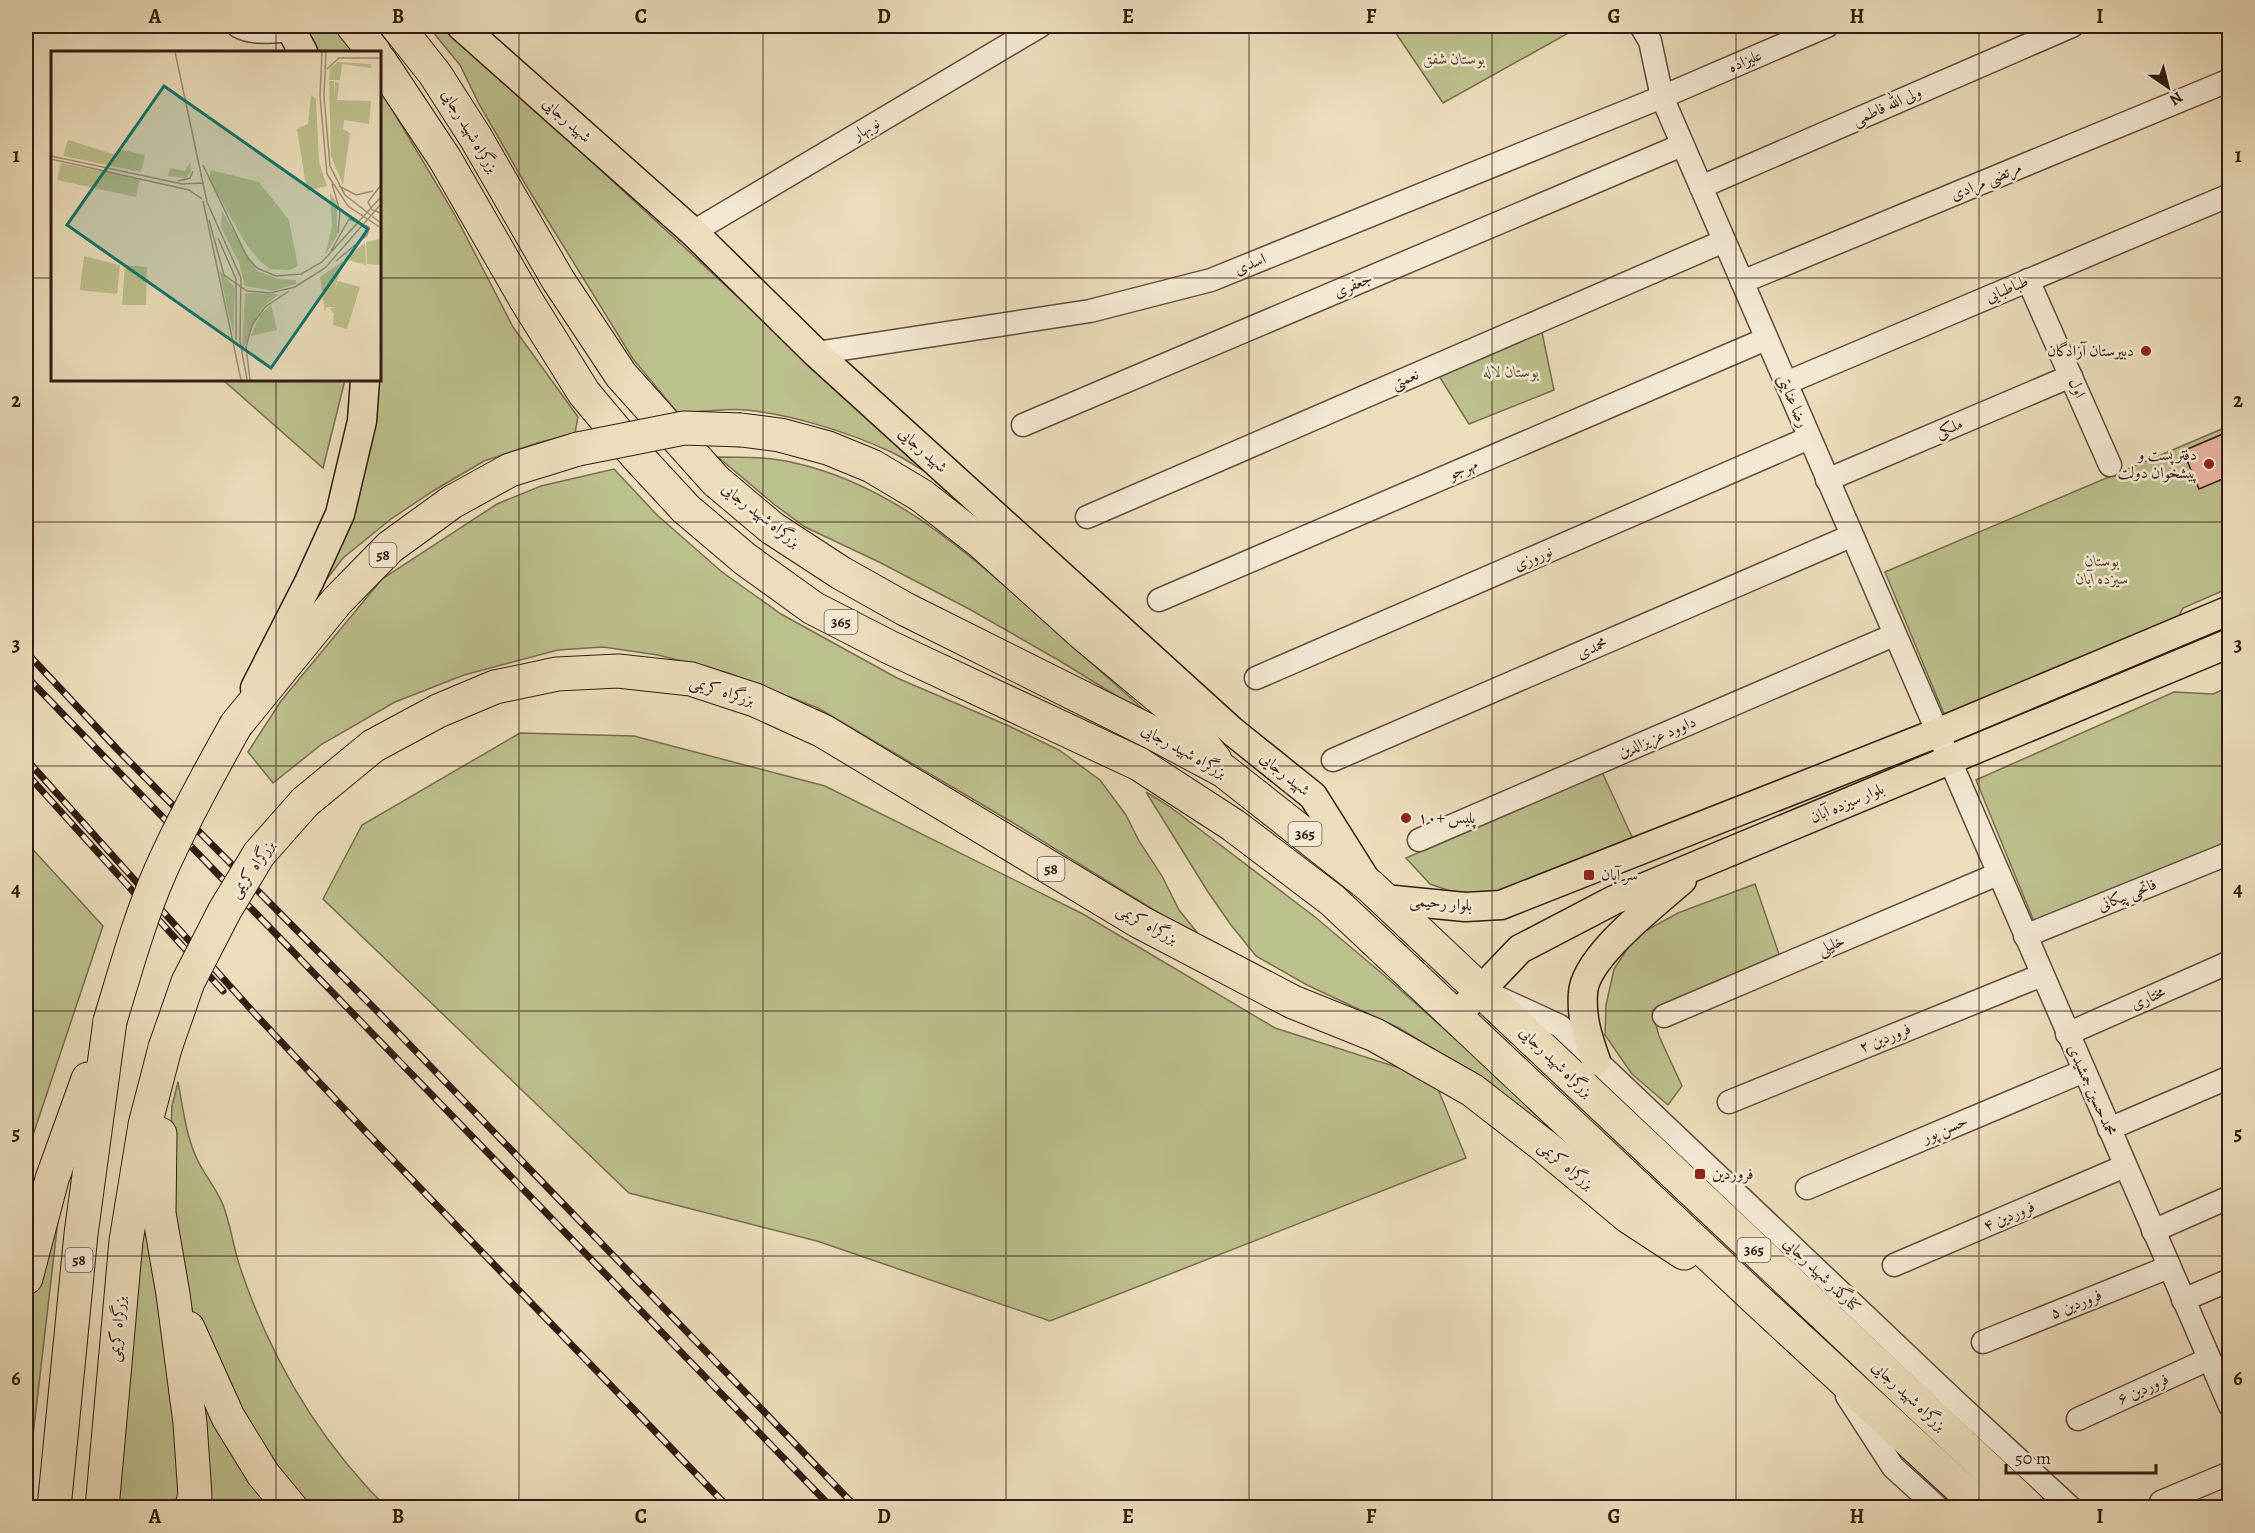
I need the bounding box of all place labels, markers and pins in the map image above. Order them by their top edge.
place label: دبیرستان آزادگان [2047,340,2134,362]
marker: دبیرستان آزادگان [2139,344,2153,358]
place label: دفتر پست و پیشخوان دولت [2117,444,2197,484]
marker: دفتر پست و پیشخوان دولت [2202,457,2216,471]
place label: پلیس +۱۰ [1418,807,1476,829]
marker: پلیس +۱۰ [1399,811,1413,825]
place label: سر آبان [1601,864,1638,886]
marker: سر آبان [1582,868,1596,882]
place label: فروردین [1712,1163,1754,1185]
marker: فروردین [1693,1167,1707,1181]

